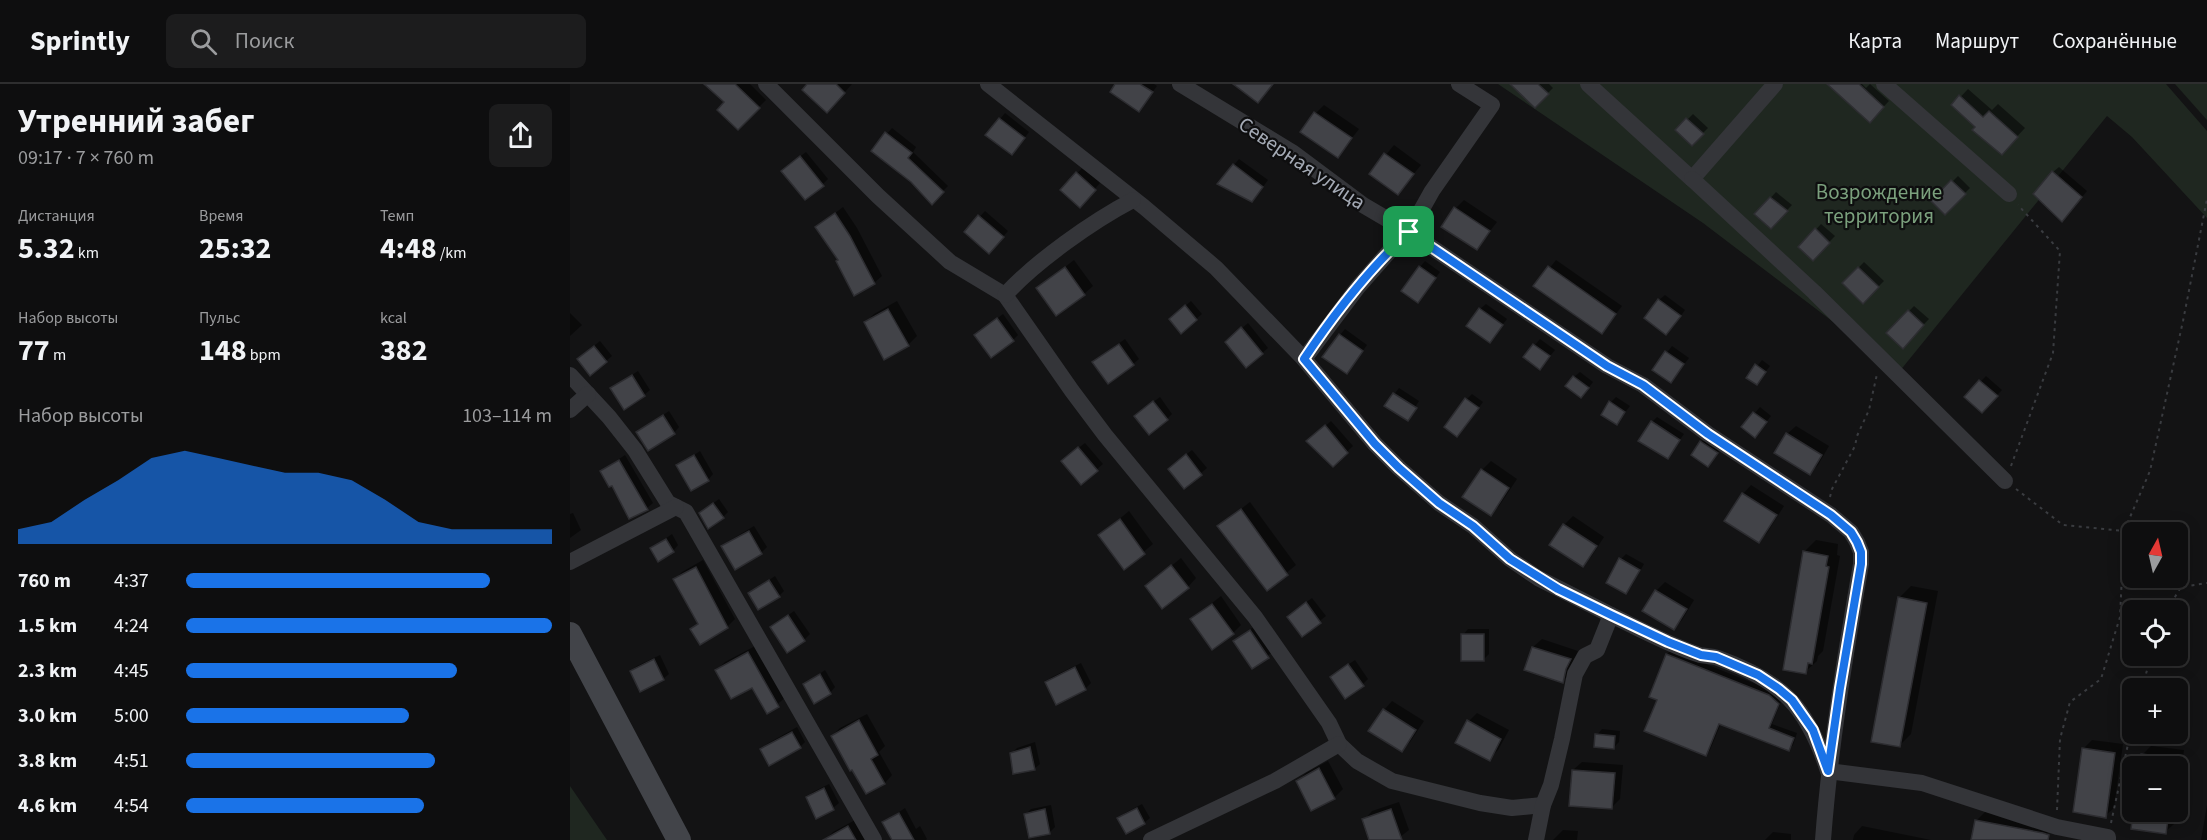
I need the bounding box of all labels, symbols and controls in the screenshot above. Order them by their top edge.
search box [166,14,586,68]
text: Sprintly [30,21,130,61]
icon: search [187,25,220,58]
text: Поиск [235,25,294,57]
text: Карта [1848,26,1902,56]
text: Маршрут [1935,26,2019,56]
text: Сохранённые [2052,26,2177,56]
text: Утренний забег [18,98,254,145]
button: share [489,104,552,167]
street label: Северная улица [1232,109,1372,217]
text: 09:17 · 7 × 760 m [18,144,154,172]
park label: Возрождение территория [1816,177,1942,231]
text: Дистанция [18,205,95,227]
text: Время [199,205,244,227]
text: Темп [380,205,414,227]
pin [1383,206,1434,257]
icon: arrive [1392,215,1425,248]
text: 5.32 [18,227,75,270]
text: 25:32 [199,227,271,270]
text: 4:48 [380,227,437,270]
text: km [75,242,99,264]
text: /km [437,242,467,264]
text: Набор высоты [18,307,118,329]
text: Пульс [199,307,240,329]
text: kcal [380,307,407,329]
text: 77 [18,329,50,372]
text: 148 [199,329,247,372]
text: 382 [380,329,428,372]
text: m [50,344,66,366]
text: bpm [247,344,281,366]
text: Набор высоты [18,402,143,430]
text: 103–114 m [462,402,552,430]
north arrow [2122,522,2188,588]
map controls [2122,522,2188,822]
text: 760 m [18,567,71,595]
text: 4:37 [114,567,149,595]
button: locate [2122,600,2188,666]
text: 1.5 km [18,612,77,640]
text: 4:24 [114,612,149,640]
text: 2.3 km [18,657,77,685]
text: 4:45 [114,657,149,685]
button: + [2122,678,2188,744]
text: 3.0 km [18,702,77,730]
text: 5:00 [114,702,149,730]
text: 3.8 km [18,747,77,775]
text: 4:51 [114,747,149,775]
button: − [2122,756,2188,822]
text: 4.6 km [18,792,77,820]
text: 4:54 [114,792,149,820]

